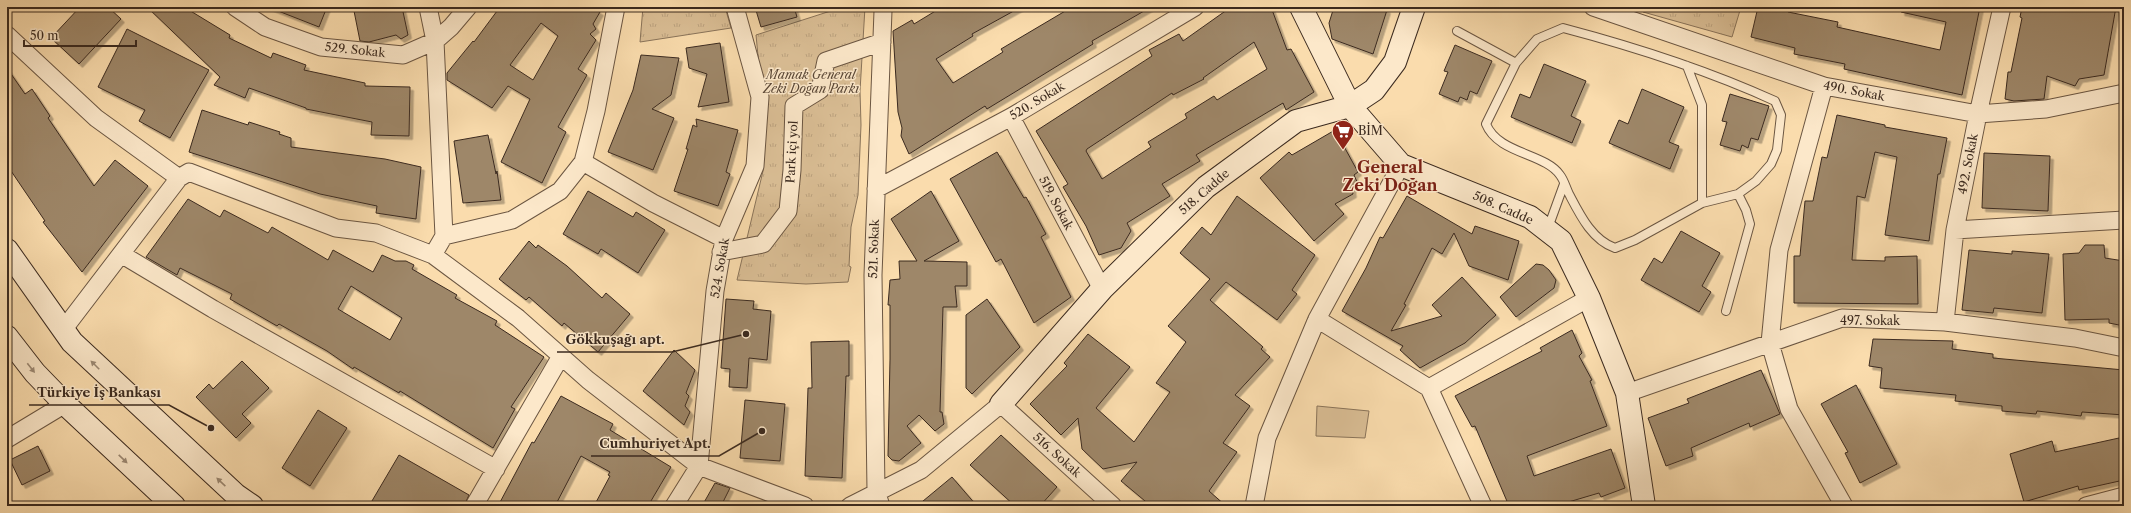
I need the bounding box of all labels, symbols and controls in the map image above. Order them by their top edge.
scale bar [24,22,136,48]
text: 50 m [30,28,59,43]
street label: 529. Sokak [324,39,387,60]
park label: Mamak General Zeki Doğan Parkı [762,67,859,96]
street label: 490. Sokak [1822,77,1887,104]
street label: 520. Sokak [1006,78,1068,123]
supermarket icon: BİM [1330,118,1356,151]
street label: Park içi yol [782,120,801,184]
place label: BİM [1358,122,1383,138]
street label: 492. Sokak [1954,131,1981,196]
district label: General Zeki Doğan [1343,157,1437,195]
street label: 518. Cadde [1175,165,1232,218]
street label: 519. Sokak [1036,173,1077,233]
street label: 508. Cadde [1471,188,1536,228]
street label: 521. Sokak [865,218,882,279]
street label: 524. Sokak [707,235,732,299]
street label: 497. Sokak [1840,313,1901,328]
callout: Gökkuşağı apt. [557,327,672,352]
text: Gökkuşağı apt. [565,331,665,347]
one-way arrow [90,360,100,370]
one-way arrow [27,362,35,373]
callout: Türkiye İş Bankası [29,380,169,405]
text: Türkiye İş Bankası [37,384,161,400]
street label: 516. Sokak [1030,429,1085,481]
callout: Cumhuriyet Apt. [591,431,719,456]
text: Cumhuriyet Apt. [599,435,711,451]
one-way arrow [118,455,128,464]
one-way arrow [216,477,226,487]

